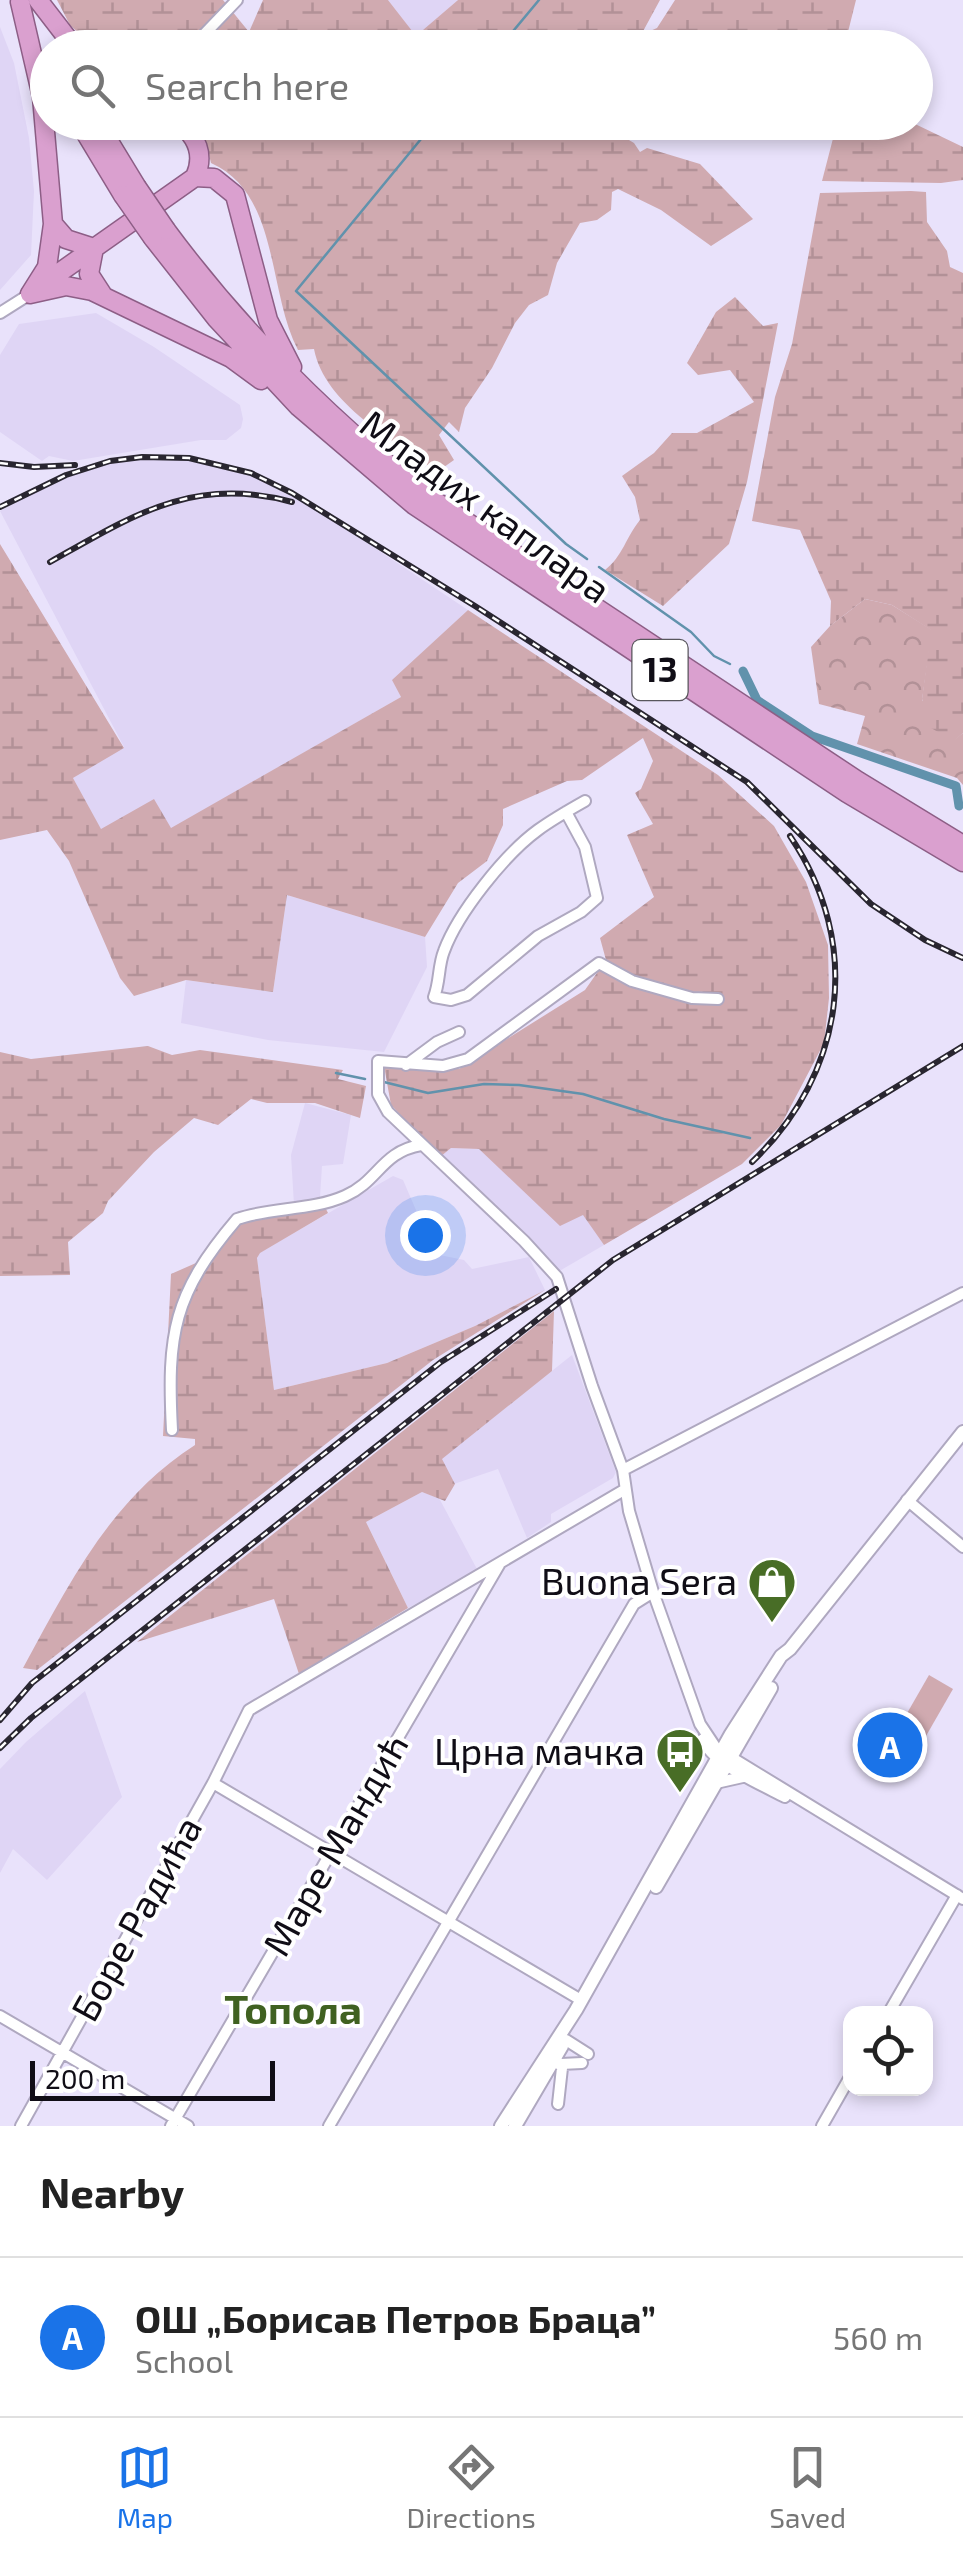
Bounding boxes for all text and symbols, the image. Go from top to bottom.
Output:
search box [30,30,933,140]
icon: search [65,58,120,113]
text: Search here [145,62,349,108]
street label: Младих каплара [352,399,620,611]
road number: 13 [632,640,688,700]
your location [400,1210,451,1261]
shop icon: Buona Sera [746,1556,798,1624]
place label: Buona Sera [541,1557,737,1603]
pin: A [858,1708,922,1782]
street label: Маре Мандић [252,1725,416,1963]
bus stop icon: Црна мачка [654,1726,706,1794]
place label: Црна мачка [434,1727,645,1773]
street label: Боре Радића [60,1808,210,2028]
district label: Топола [224,1984,362,2032]
map controls [843,2006,933,2096]
button: locate [843,2006,933,2096]
scale bar [30,2056,275,2100]
text: 200 m [45,2061,125,2095]
text: Nearby [40,2166,184,2216]
text: ОШ „Борисав Петров Браца” [135,2295,656,2341]
text: A [62,2318,83,2356]
text: 560 m [833,2318,923,2356]
text: School [135,2341,233,2379]
tab: Map [117,2440,173,2534]
tab: Directions [407,2440,536,2534]
tab: Saved [769,2440,846,2534]

